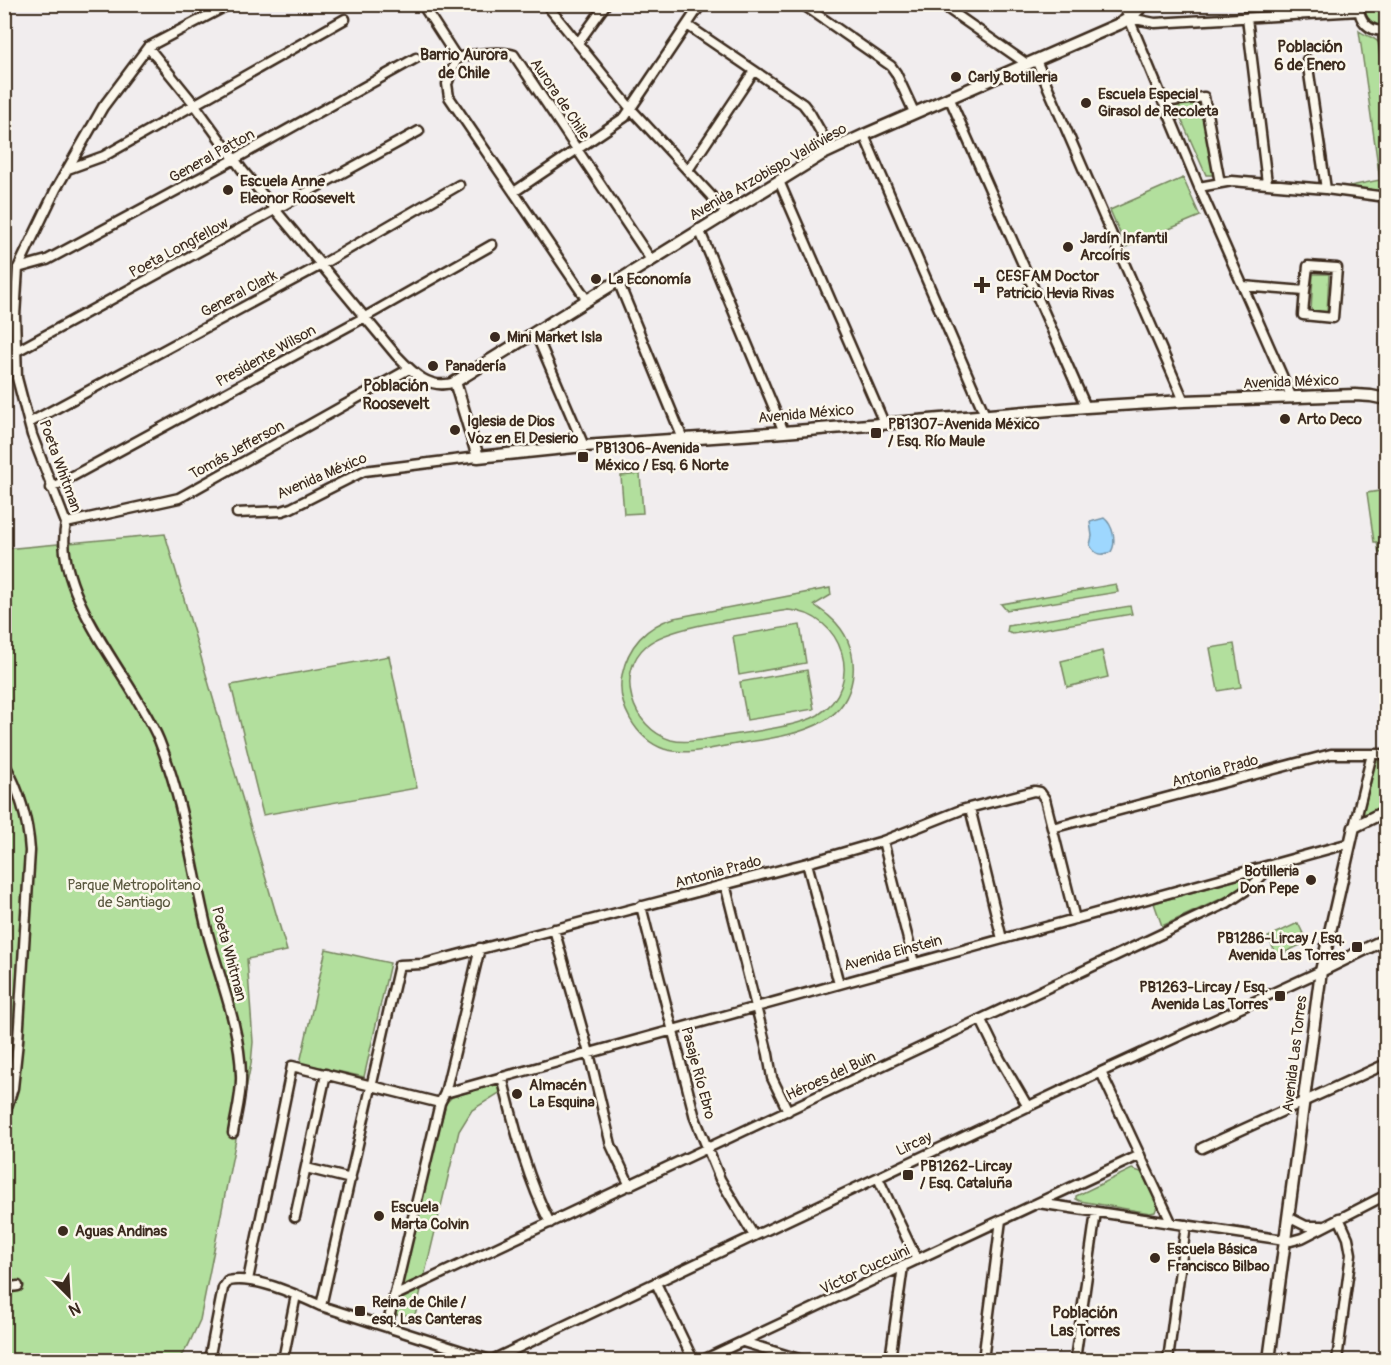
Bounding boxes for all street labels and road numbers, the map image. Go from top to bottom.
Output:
street label: Aurora de Chile [526,55,594,144]
street label: Avenida Arzobispo Valdivieso [686,119,850,225]
street label: General Patton [166,125,258,187]
street label: Poeta Longfellow [126,214,232,282]
street label: General Clark [198,266,281,322]
street label: Presidente Wilson [213,321,319,391]
street label: Avenida México [1243,371,1339,393]
street label: Avenida México [757,400,855,428]
street label: Tomás Jefferson [186,416,288,484]
street label: Poeta Whitman [34,417,86,515]
street label: Avenida México [274,448,370,504]
street label: Antonia Prado [1170,750,1260,792]
street label: Antonia Prado [673,851,763,893]
street label: Poeta Whitman [207,905,251,1003]
street label: Avenida Einstein [842,931,944,975]
street label: Avenida Las Torres [1278,994,1312,1113]
street label: Pasaje Río Ebro [677,1025,719,1121]
street label: Héroes del Buin [783,1047,879,1105]
street label: Lircay [893,1127,936,1161]
street label: Víctor Cuccuini [817,1241,913,1299]

